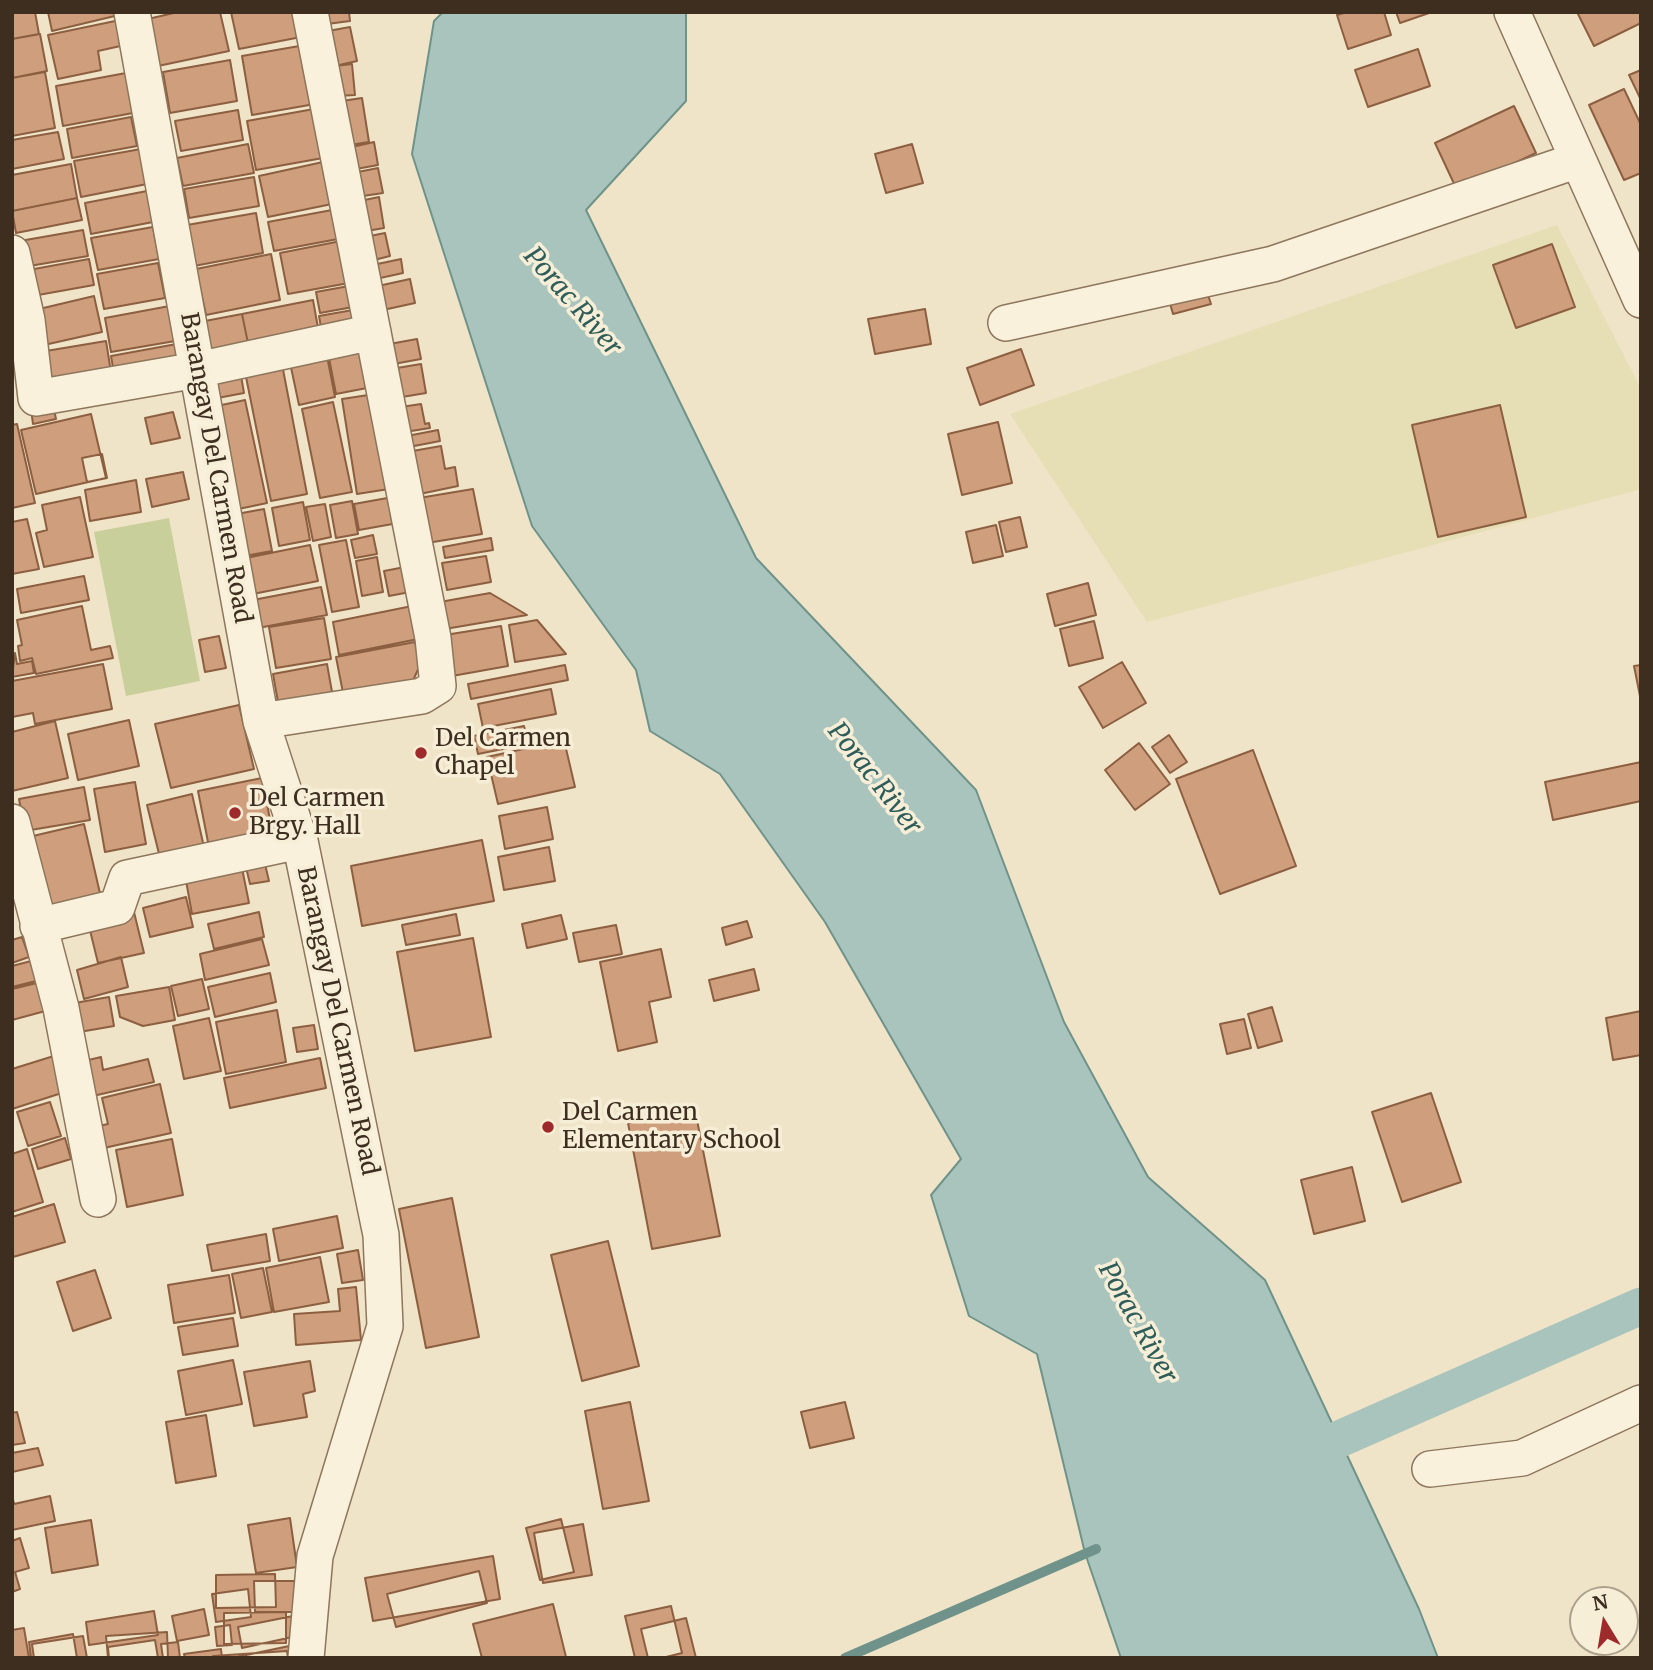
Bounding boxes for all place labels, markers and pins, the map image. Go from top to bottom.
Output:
place label: Del Carmen Chapel [435,725,571,781]
marker: Del Carmen Chapel [413,745,429,761]
place label: Del Carmen Brgy. Hall [249,785,385,841]
marker: Del Carmen Brgy. Hall [227,805,243,821]
place label: Del Carmen Elementary School [562,1099,781,1155]
marker: Del Carmen Elementary School [540,1119,556,1135]

